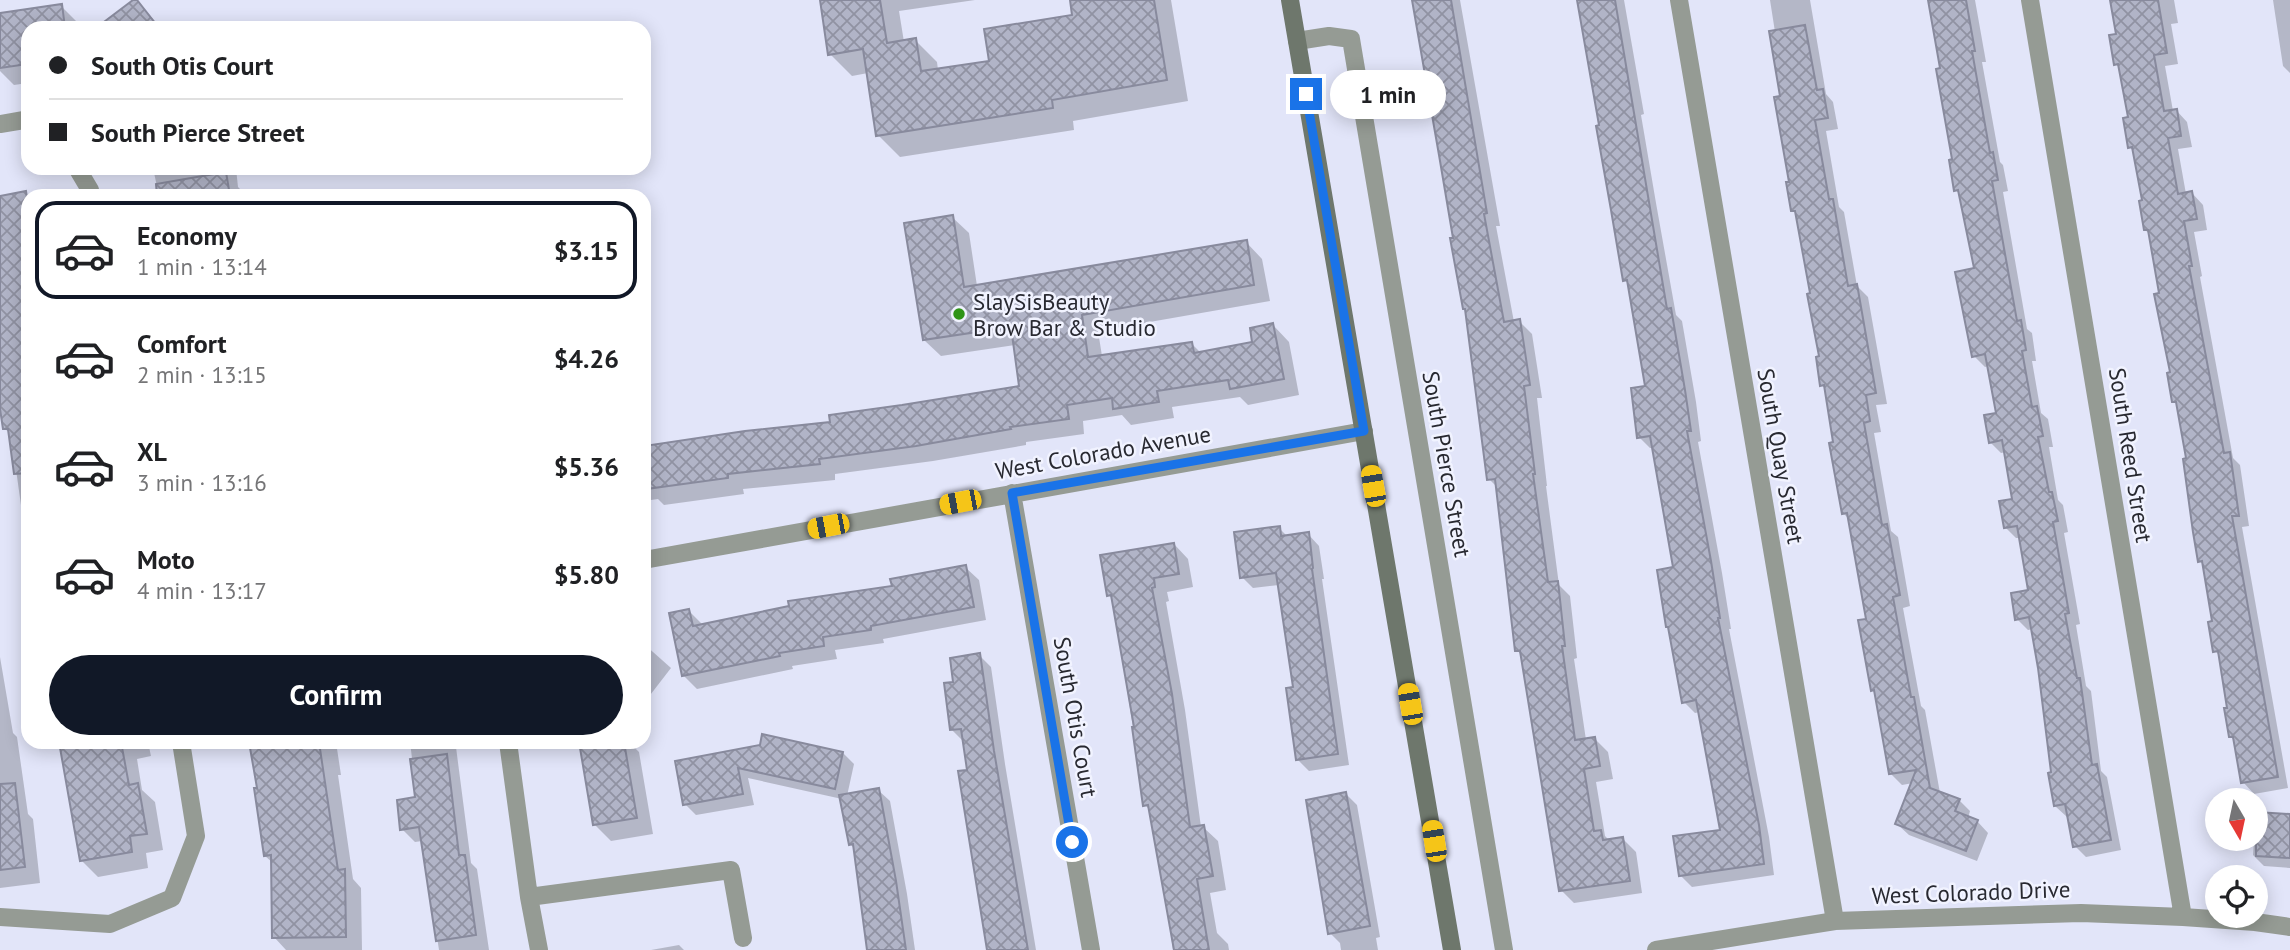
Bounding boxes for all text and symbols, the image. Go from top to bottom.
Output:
text: South Otis Court [91,49,273,82]
callout: 1 min [1330,70,1446,119]
route end [1290,78,1322,110]
text: 1 min [1360,80,1416,109]
text: South Pierce Street [91,116,305,149]
icon: car [53,219,116,282]
text: Economy [137,219,237,252]
text: $3.15 [554,234,619,267]
text: 1 min · 13:14 [137,252,267,281]
place label: SlaySisBeauty Brow Bar & Studio [973,287,1156,342]
marker: SlaySisBeauty Brow Bar & Studio [951,306,967,322]
icon: car [53,327,116,390]
text: Comfort [137,327,227,360]
text: $4.26 [554,342,619,375]
text: 2 min · 13:15 [137,360,267,389]
street label: South Quay Street [1751,366,1811,546]
street label: South Reed Street [2103,366,2159,545]
street label: South Pierce Street [1416,369,1478,559]
street label: West Colorado Avenue [993,419,1213,485]
icon: car [53,435,116,498]
text: XL [137,435,167,468]
text: $5.36 [554,450,619,483]
car [1360,463,1387,509]
text: 3 min · 13:16 [137,468,267,497]
car [938,488,983,516]
car [806,512,851,540]
icon: car [53,543,116,606]
text: Moto [137,543,195,576]
text: $5.80 [554,558,619,591]
text: 4 min · 13:17 [137,576,267,605]
street label: South Otis Court [1048,635,1104,800]
button: Confirm [49,655,623,735]
car [1397,681,1424,727]
north arrow [2205,788,2268,850]
map controls [2205,788,2268,928]
car [1421,819,1448,863]
route start [1056,826,1088,858]
button: locate [2205,865,2268,928]
street label: West Colorado Drive [1871,874,2071,910]

